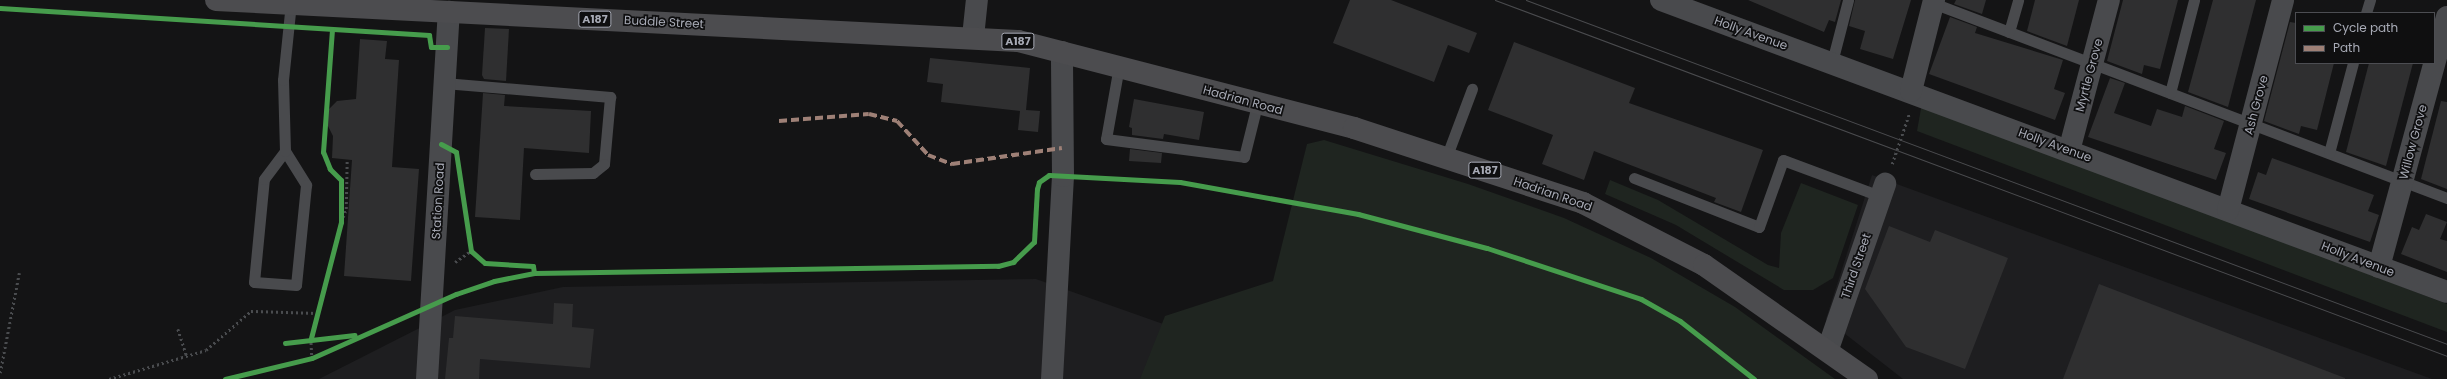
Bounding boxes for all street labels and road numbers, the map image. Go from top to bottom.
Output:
road number: A187 [578,10,612,28]
street label: Buddle Street [624,13,704,31]
street label: Holly Avenue [1712,13,1790,53]
road number: A187 [1001,32,1035,50]
street label: Myrtle Grove [2072,37,2106,113]
street label: Ash Grove [2241,74,2271,136]
street label: Hadrian Road [1201,82,1285,118]
street label: Willow Grove [2396,103,2430,181]
street label: Holly Avenue [2016,125,2094,165]
road number: A187 [1468,161,1502,179]
street label: Station Road [429,162,447,240]
street label: Hadrian Road [1512,174,1594,214]
street label: Third Street [1838,231,1874,301]
street label: Holly Avenue [2320,238,2396,280]

